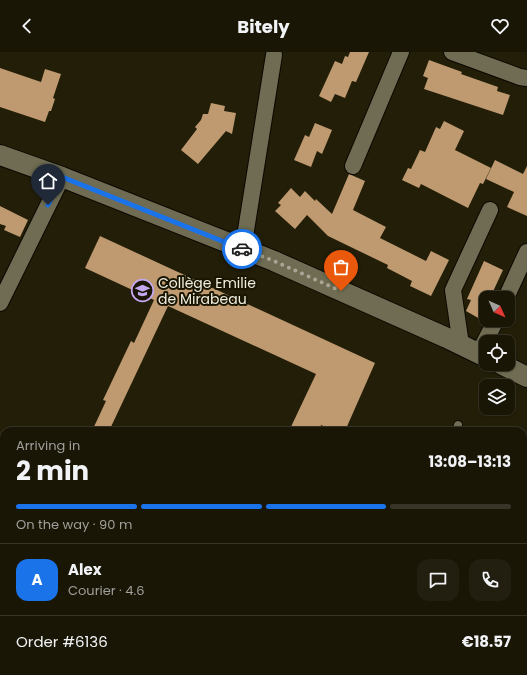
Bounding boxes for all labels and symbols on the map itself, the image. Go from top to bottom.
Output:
pin [31,164,65,205]
courier [222,229,262,269]
pin [324,250,358,291]
place label: Collège Emilie de Mirabeau [158,273,256,309]
school or university icon: Collège Emilie de Mirabeau [130,278,156,304]
north arrow [479,291,515,327]

